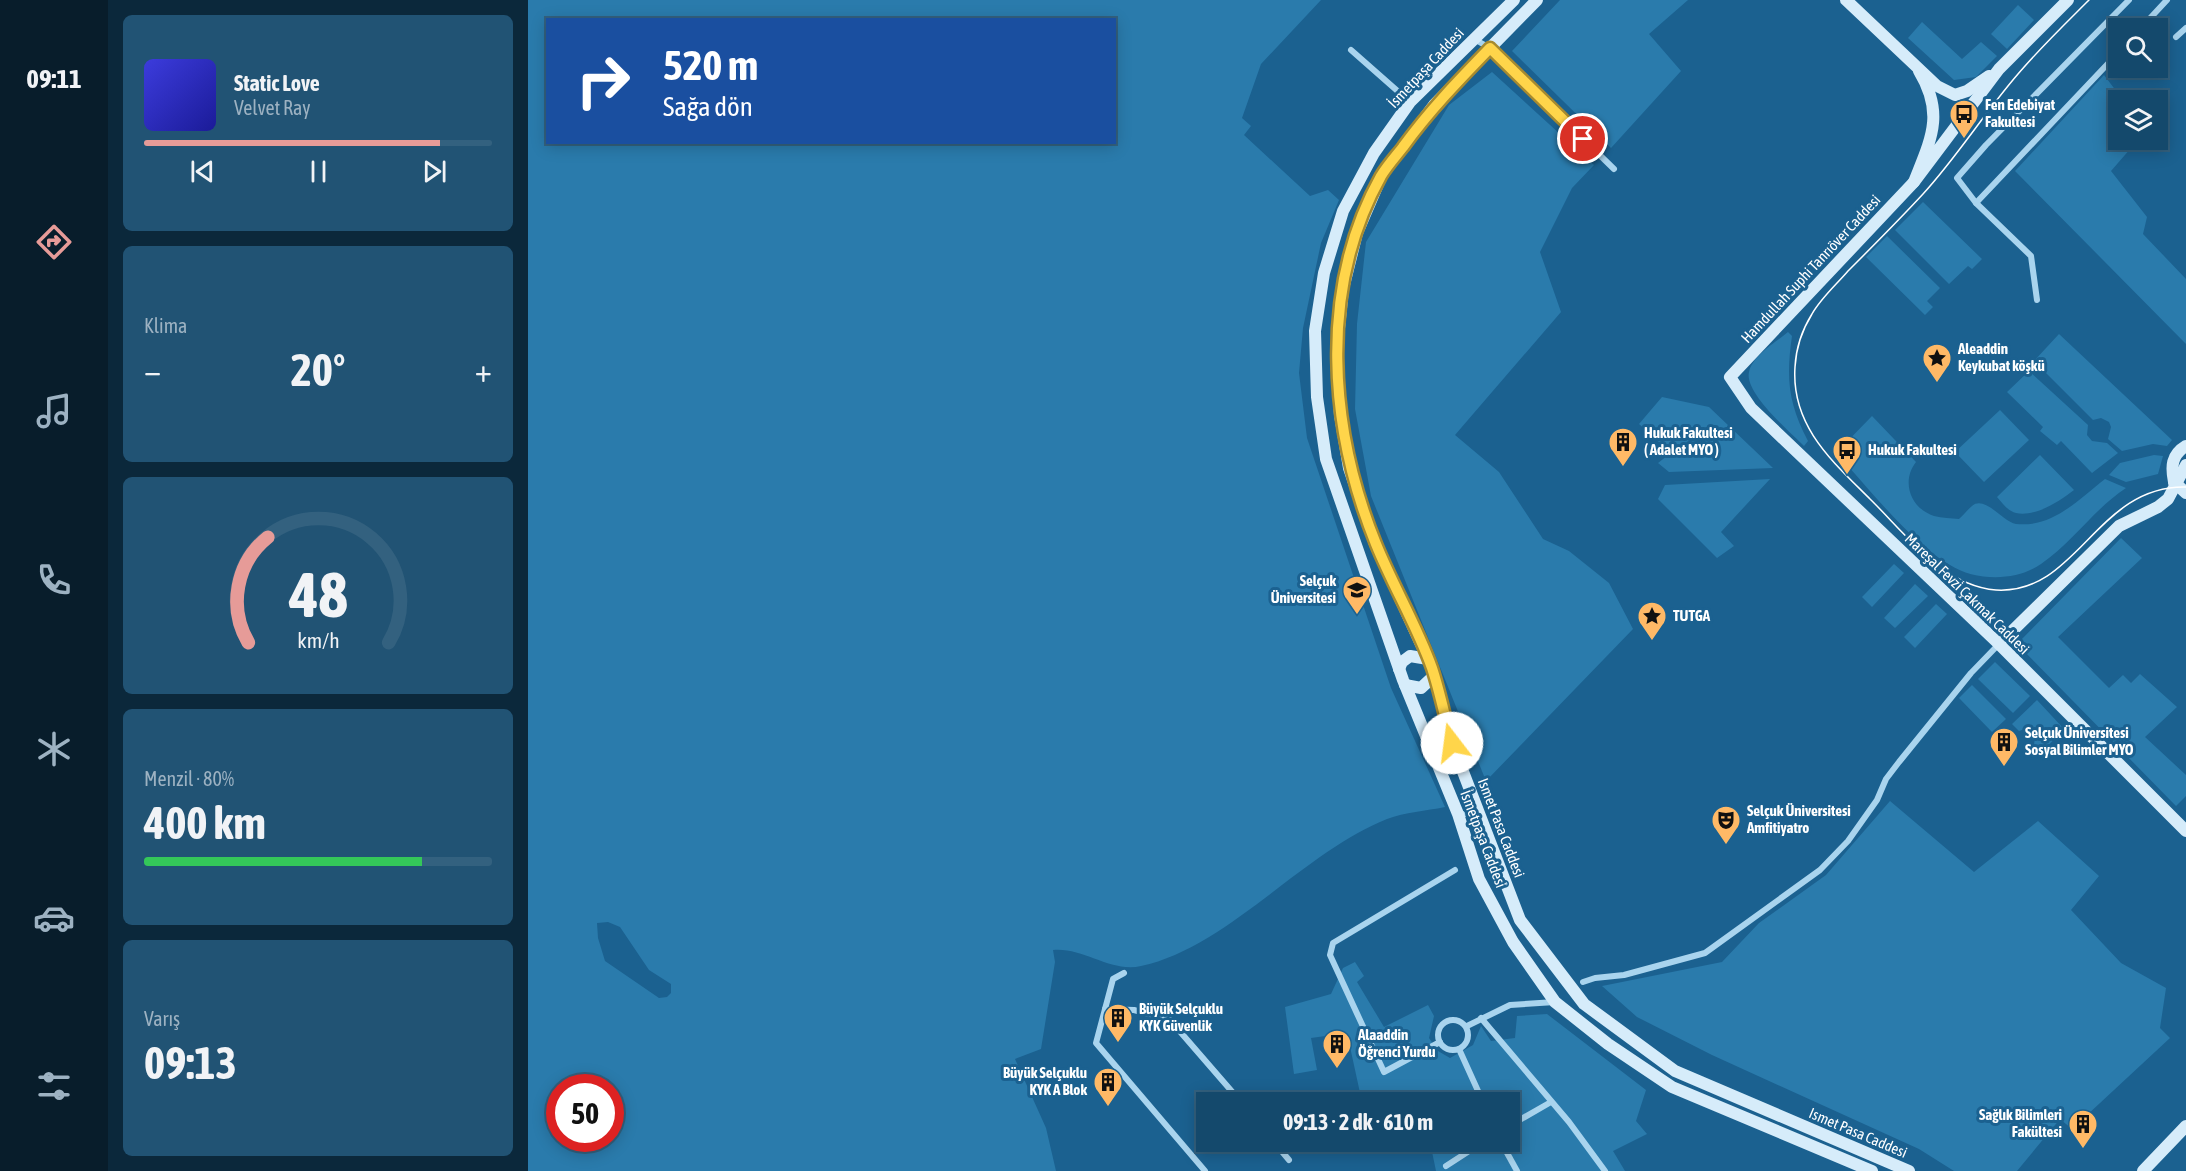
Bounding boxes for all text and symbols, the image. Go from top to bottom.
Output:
map controls [2108,18,2168,150]
button: search [2108,18,2168,78]
street label: İsmetpaşa Caddesi [1384,24,1467,111]
text: 520 m [663,41,758,89]
icon: right [564,42,642,120]
text: 09:11 [26,63,82,94]
text: Static Love [234,70,320,96]
button: layers [2108,90,2168,150]
text: Sağa dön [663,91,753,122]
text: Velvet Ray [234,96,311,119]
place label: Fen Edebiyat Fakultesi [1985,96,2056,130]
bus stop icon: Fen Edebiyat Fakultesi [1948,98,1980,140]
pin [1557,113,1608,164]
icon: arrive [1566,122,1599,155]
icon: previous [186,155,219,188]
icon: pause [302,155,335,188]
icon: next [418,155,451,188]
street label: Hamdullah Suphi Tanrıöver Caddesi [1738,191,1884,346]
icon: directions [33,221,75,263]
text: Klima [144,314,187,337]
place label: Aleaddin Keykubat köşkü [1957,340,2045,374]
place icon: Aleaddin Keykubat köşkü [1921,342,1953,384]
text: 20° [291,344,345,396]
text: − [144,351,161,389]
text: + [475,351,492,389]
icon: music [33,390,75,432]
place label: Hukuk Fakultesi ( Adalet MYO ) [1644,424,1733,458]
building icon: Hukuk Fakultesi ( Adalet MYO ) [1607,426,1639,468]
bus stop icon: Hukuk Fakultesi [1831,434,1863,476]
place label: Hukuk Fakultesi [1868,441,1957,458]
street label: Mareşal Fevzi Çakmak Caddesi [1902,530,2033,658]
icon: phone [33,559,75,601]
text: 48 [288,559,347,630]
place label: Selçuk Üniversitesi [1271,572,1336,606]
school or university icon: Selçuk Üniversitesi [1341,574,1373,616]
place icon: TUTGA [1636,600,1668,642]
place label: TUTGA [1673,607,1711,624]
text: km/h [297,628,339,653]
position arrow [1420,711,1484,775]
place label: Selçuk Üniversitesi Sosyal Bilimler MYO [2025,724,2134,758]
building icon: Selçuk Üniversitesi Sosyal Bilimler MYO [1988,726,2020,768]
icon: climate [33,728,75,770]
text: Menzil · 80% [144,767,234,790]
street label: Ismet Pasa Caddesi [1475,776,1528,880]
street label: İsmetpaşa Caddesi [1457,788,1510,890]
text: 400 km [144,797,266,849]
place label: Selçuk Üniversitesi Amfitiyatro [1746,802,1851,836]
theatre icon: Selçuk Üniversitesi Amfitiyatro [1710,804,1742,846]
icon: car [33,897,75,939]
place label: Büyük Selçuklu KYK Güvenlik [1139,1000,1223,1034]
building icon: Büyük Selçuklu KYK Güvenlik [1102,1002,1134,1044]
text: Varış [144,1007,180,1030]
place label: Alaaddin Öğrenci Yurdu [1357,1026,1435,1060]
building icon: Alaaddin Öğrenci Yurdu [1321,1028,1353,1070]
text: 09:13 [144,1037,237,1089]
place label: Büyük Selçuklu KYK A Blok [1003,1064,1087,1098]
icon: filters [33,1065,75,1107]
building icon: Büyük Selçuklu KYK A Blok [1092,1066,1124,1108]
speed limit sign: 50 [546,1074,624,1152]
street label: Ismet Pasa Caddesi [1807,1104,1910,1161]
place label: Sağlık Bilimleri Fakültesi [1979,1106,2062,1140]
building icon: Sağlık Bilimleri Fakültesi [2067,1108,2099,1150]
text: 09:13 · 2 dk · 610 m [1283,1109,1433,1135]

